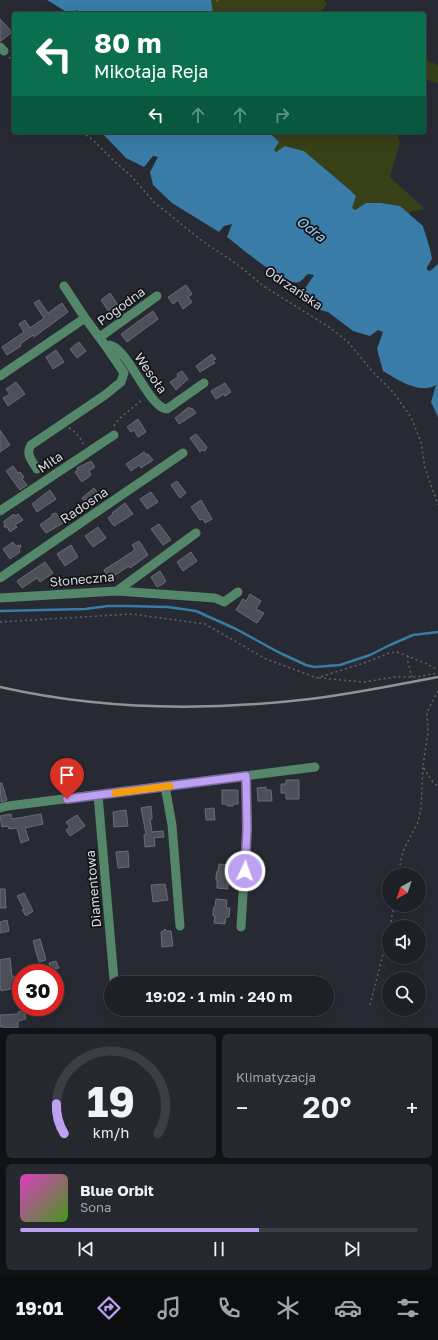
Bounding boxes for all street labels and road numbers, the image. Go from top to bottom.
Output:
street label: Odrzańska [262,263,326,313]
street label: Pogodna [94,283,148,329]
street label: Wesoła [131,350,171,396]
street label: Miła [35,448,65,476]
street label: Radosna [57,483,111,527]
street label: Słoneczna [49,568,115,590]
street label: Diamentowa [82,850,104,928]

